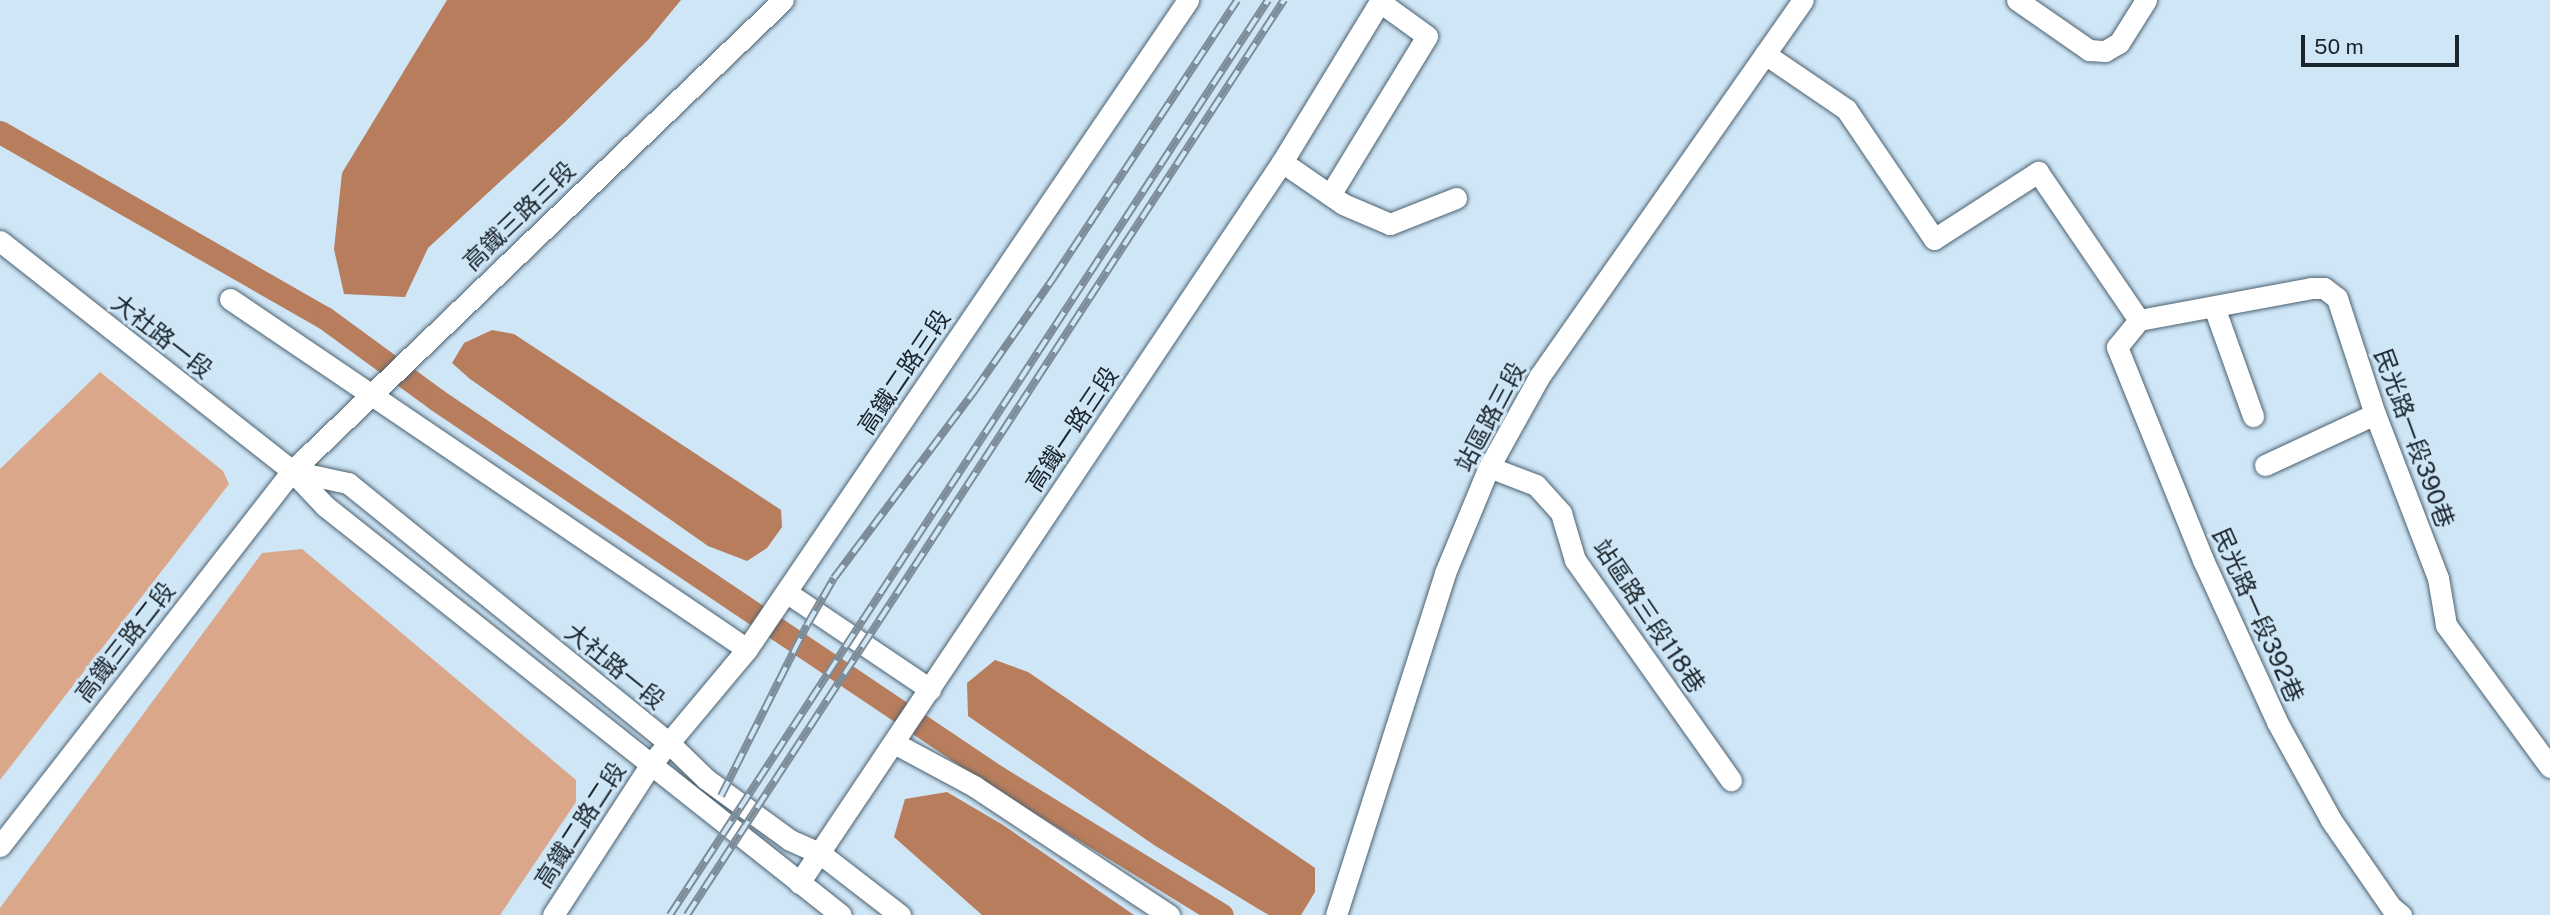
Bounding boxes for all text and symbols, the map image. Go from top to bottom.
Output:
scale bar [2305,21,2462,65]
text: 50 m [2314,34,2364,59]
street label: 高鐵三路三段 [457,156,581,276]
street label: 大社路一段 [106,288,218,384]
street label: 高鐵二路三段 [852,304,956,440]
street label: 民光路一段390巷 [2368,345,2460,531]
street label: 站區路三段 [1449,357,1531,477]
street label: 高鐵一路三段 [1020,361,1124,497]
street label: 民光路一段392巷 [2207,523,2309,707]
street label: 站區路三段118巷 [1587,534,1711,698]
street label: 高鐵三路二段 [69,576,181,708]
street label: 大社路一段 [559,617,671,715]
street label: 高鐵二路二段 [529,757,631,893]

